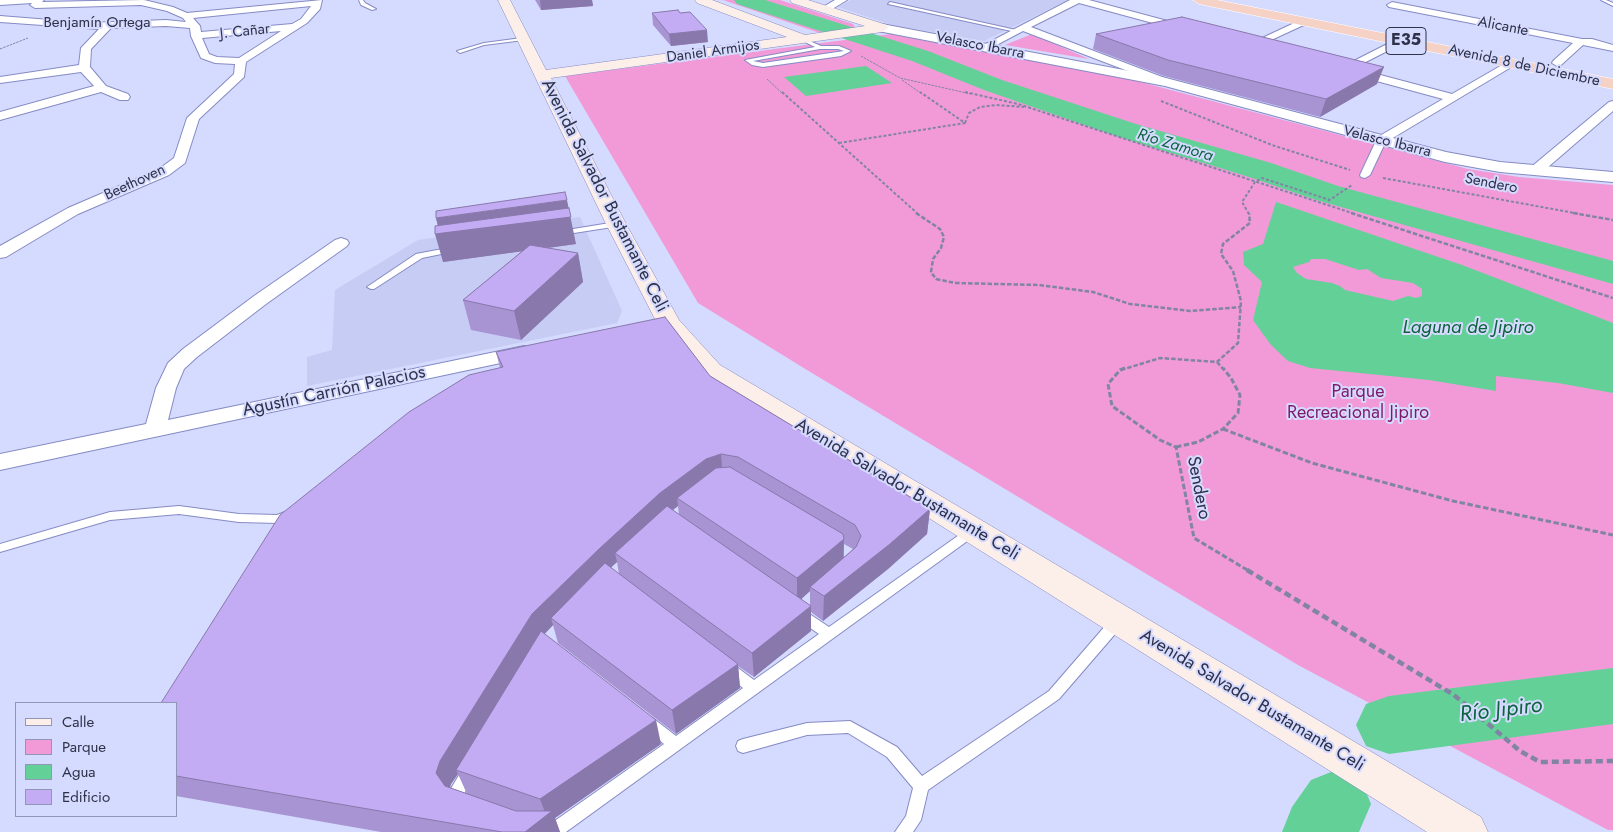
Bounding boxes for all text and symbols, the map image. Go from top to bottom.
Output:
street label: Alicante [1476,13,1530,41]
street label: Benjamín Ortega [44,14,150,32]
street label: J. Cañar [219,20,271,44]
road number: E35 [1386,27,1426,54]
street label: Velasco Ibarra [934,29,1026,63]
street label: Daniel Armijos [665,37,761,67]
street label: Avenida 8 de Diciembre [1447,41,1601,91]
street label: Avenida Salvador Bustamante Celi [536,76,672,316]
street label: Velasco Ibarra [1341,122,1433,162]
water label: Río Zamora [1135,125,1215,167]
street label: Beethoven [102,161,168,205]
street label: Sendero [1463,170,1519,198]
water label: Laguna de Jipiro [1402,317,1534,339]
street label: Agustín Carrión Palacios [241,362,427,422]
park label: Parque Recreacional Jipiro [1287,382,1429,424]
street label: Avenida Salvador Bustamante Celi [791,414,1023,566]
street label: Sendero [1181,455,1215,521]
street label: Avenida Salvador Bustamante Celi [1136,625,1368,777]
water label: Río Jipiro [1458,693,1544,729]
legend [15,702,178,817]
text: Calle [62,711,94,733]
text: Parque [62,736,106,758]
text: Agua [62,761,96,783]
text: Edificio [62,786,110,808]

